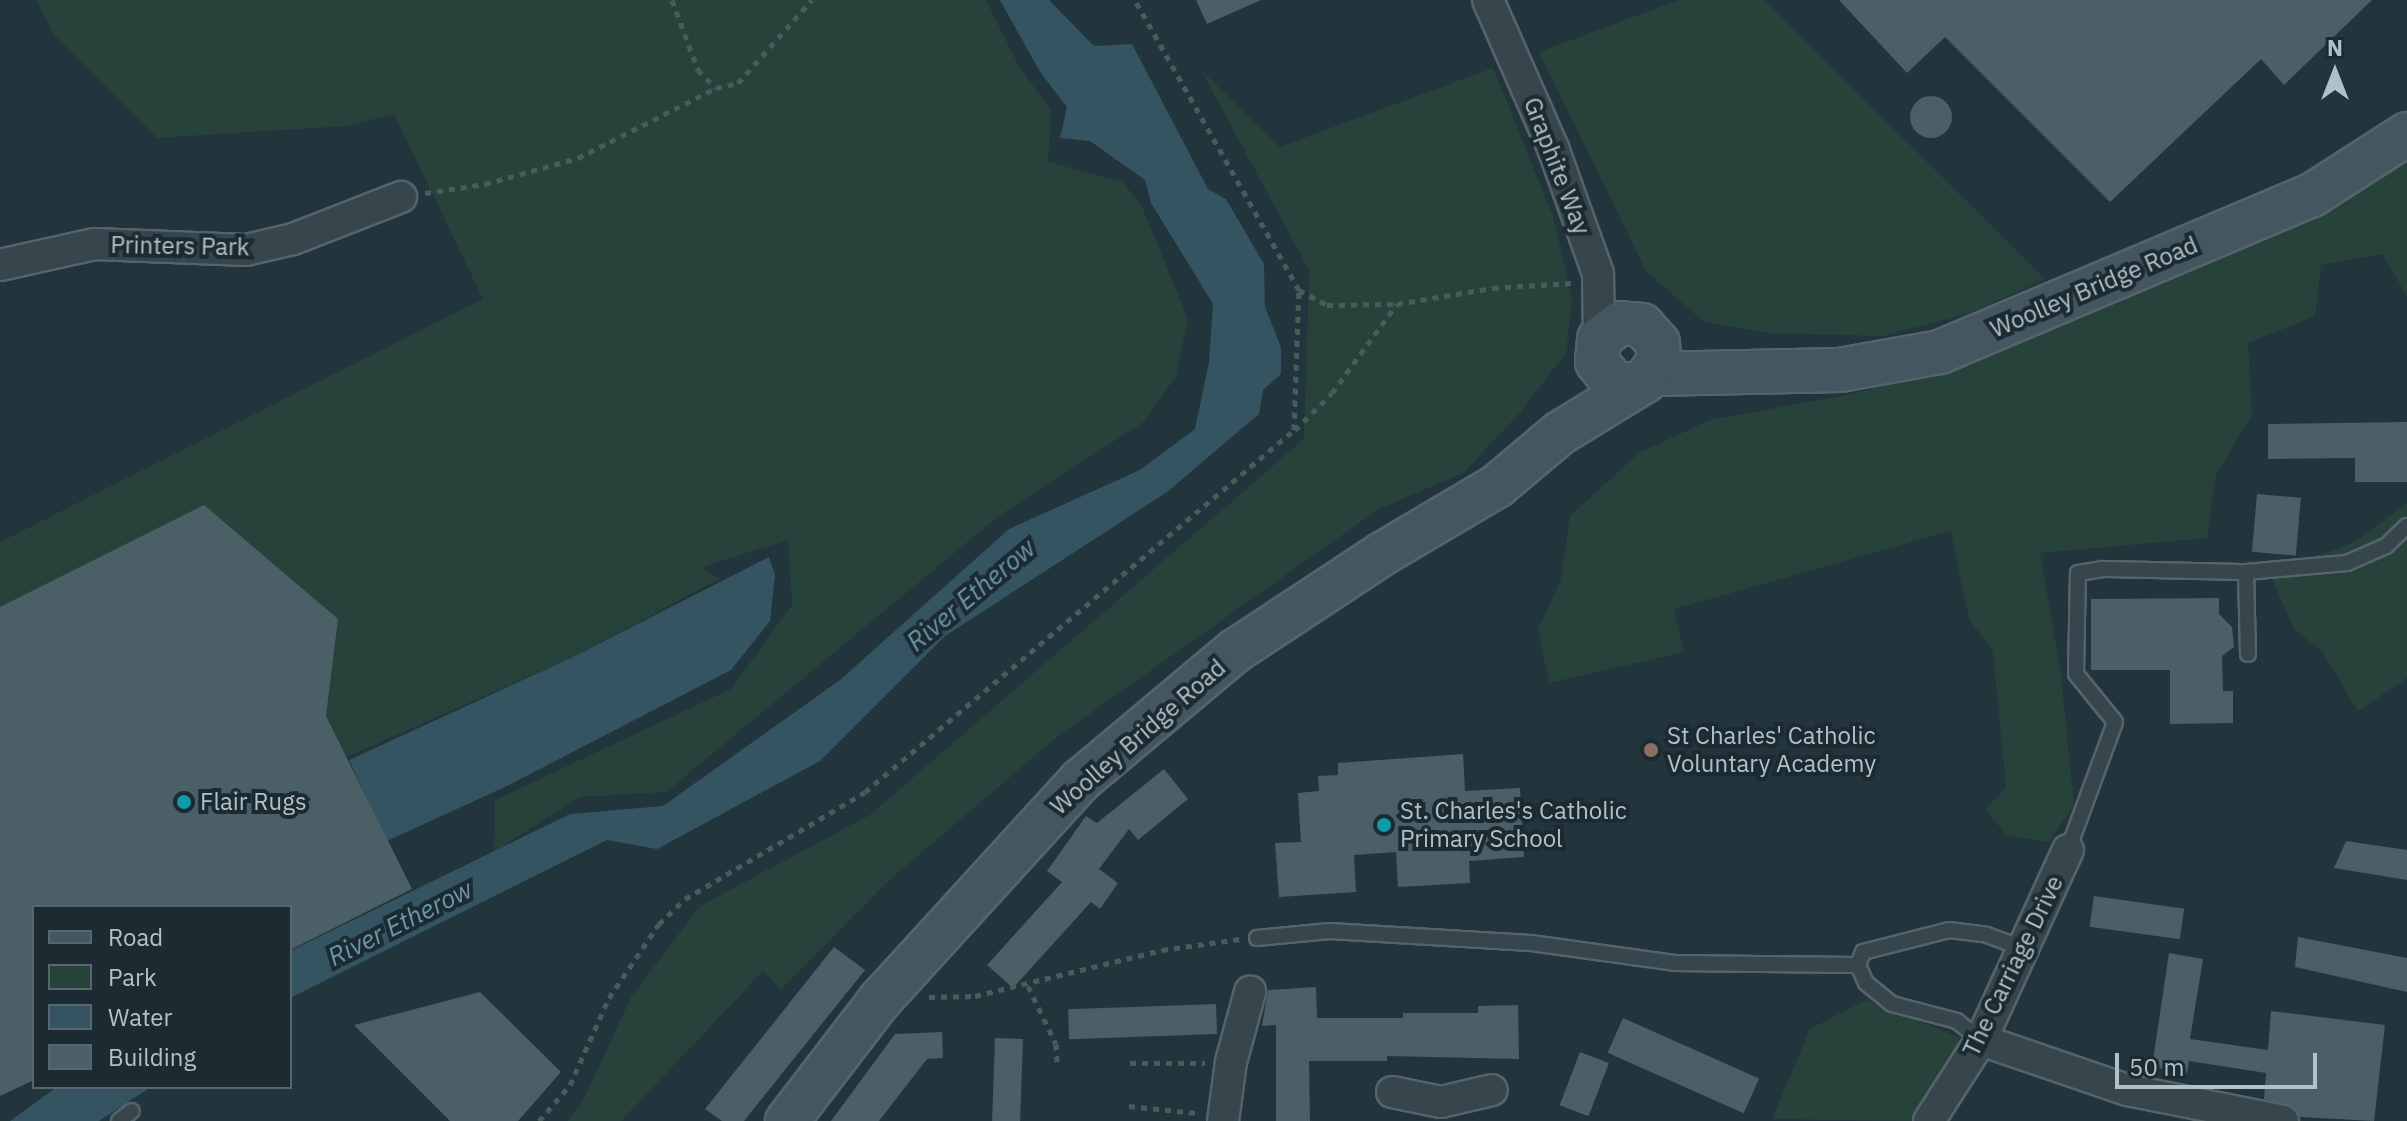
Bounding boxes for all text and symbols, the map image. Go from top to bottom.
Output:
north arrow [2295,32,2375,112]
text: N [2327,33,2343,62]
street label: Graphite Way [1518,93,1596,239]
street label: Printers Park [110,230,250,262]
street label: Woolley Bridge Road [1986,230,2202,344]
water label: River Etherow [901,532,1041,658]
street label: Woolley Bridge Road [1045,653,1231,821]
place label: St Charles' Catholic Voluntary Academy [1667,722,1876,778]
marker: St Charles' Catholic Voluntary Academy [1642,741,1660,759]
place label: Flair Rugs [200,788,307,816]
marker: Flair Rugs [175,793,193,811]
place label: St. Charles's Catholic Primary School [1400,797,1627,853]
marker: St. Charles's Catholic Primary School [1375,816,1393,834]
street label: The Carriage Drive [1957,871,2069,1061]
water label: River Etherow [323,873,477,973]
legend [32,905,292,1089]
text: Road [108,921,163,953]
text: Park [108,961,157,993]
text: Water [108,1001,172,1033]
scale bar [2119,1037,2321,1087]
text: Building [108,1041,196,1073]
text: 50 m [2129,1051,2184,1083]

